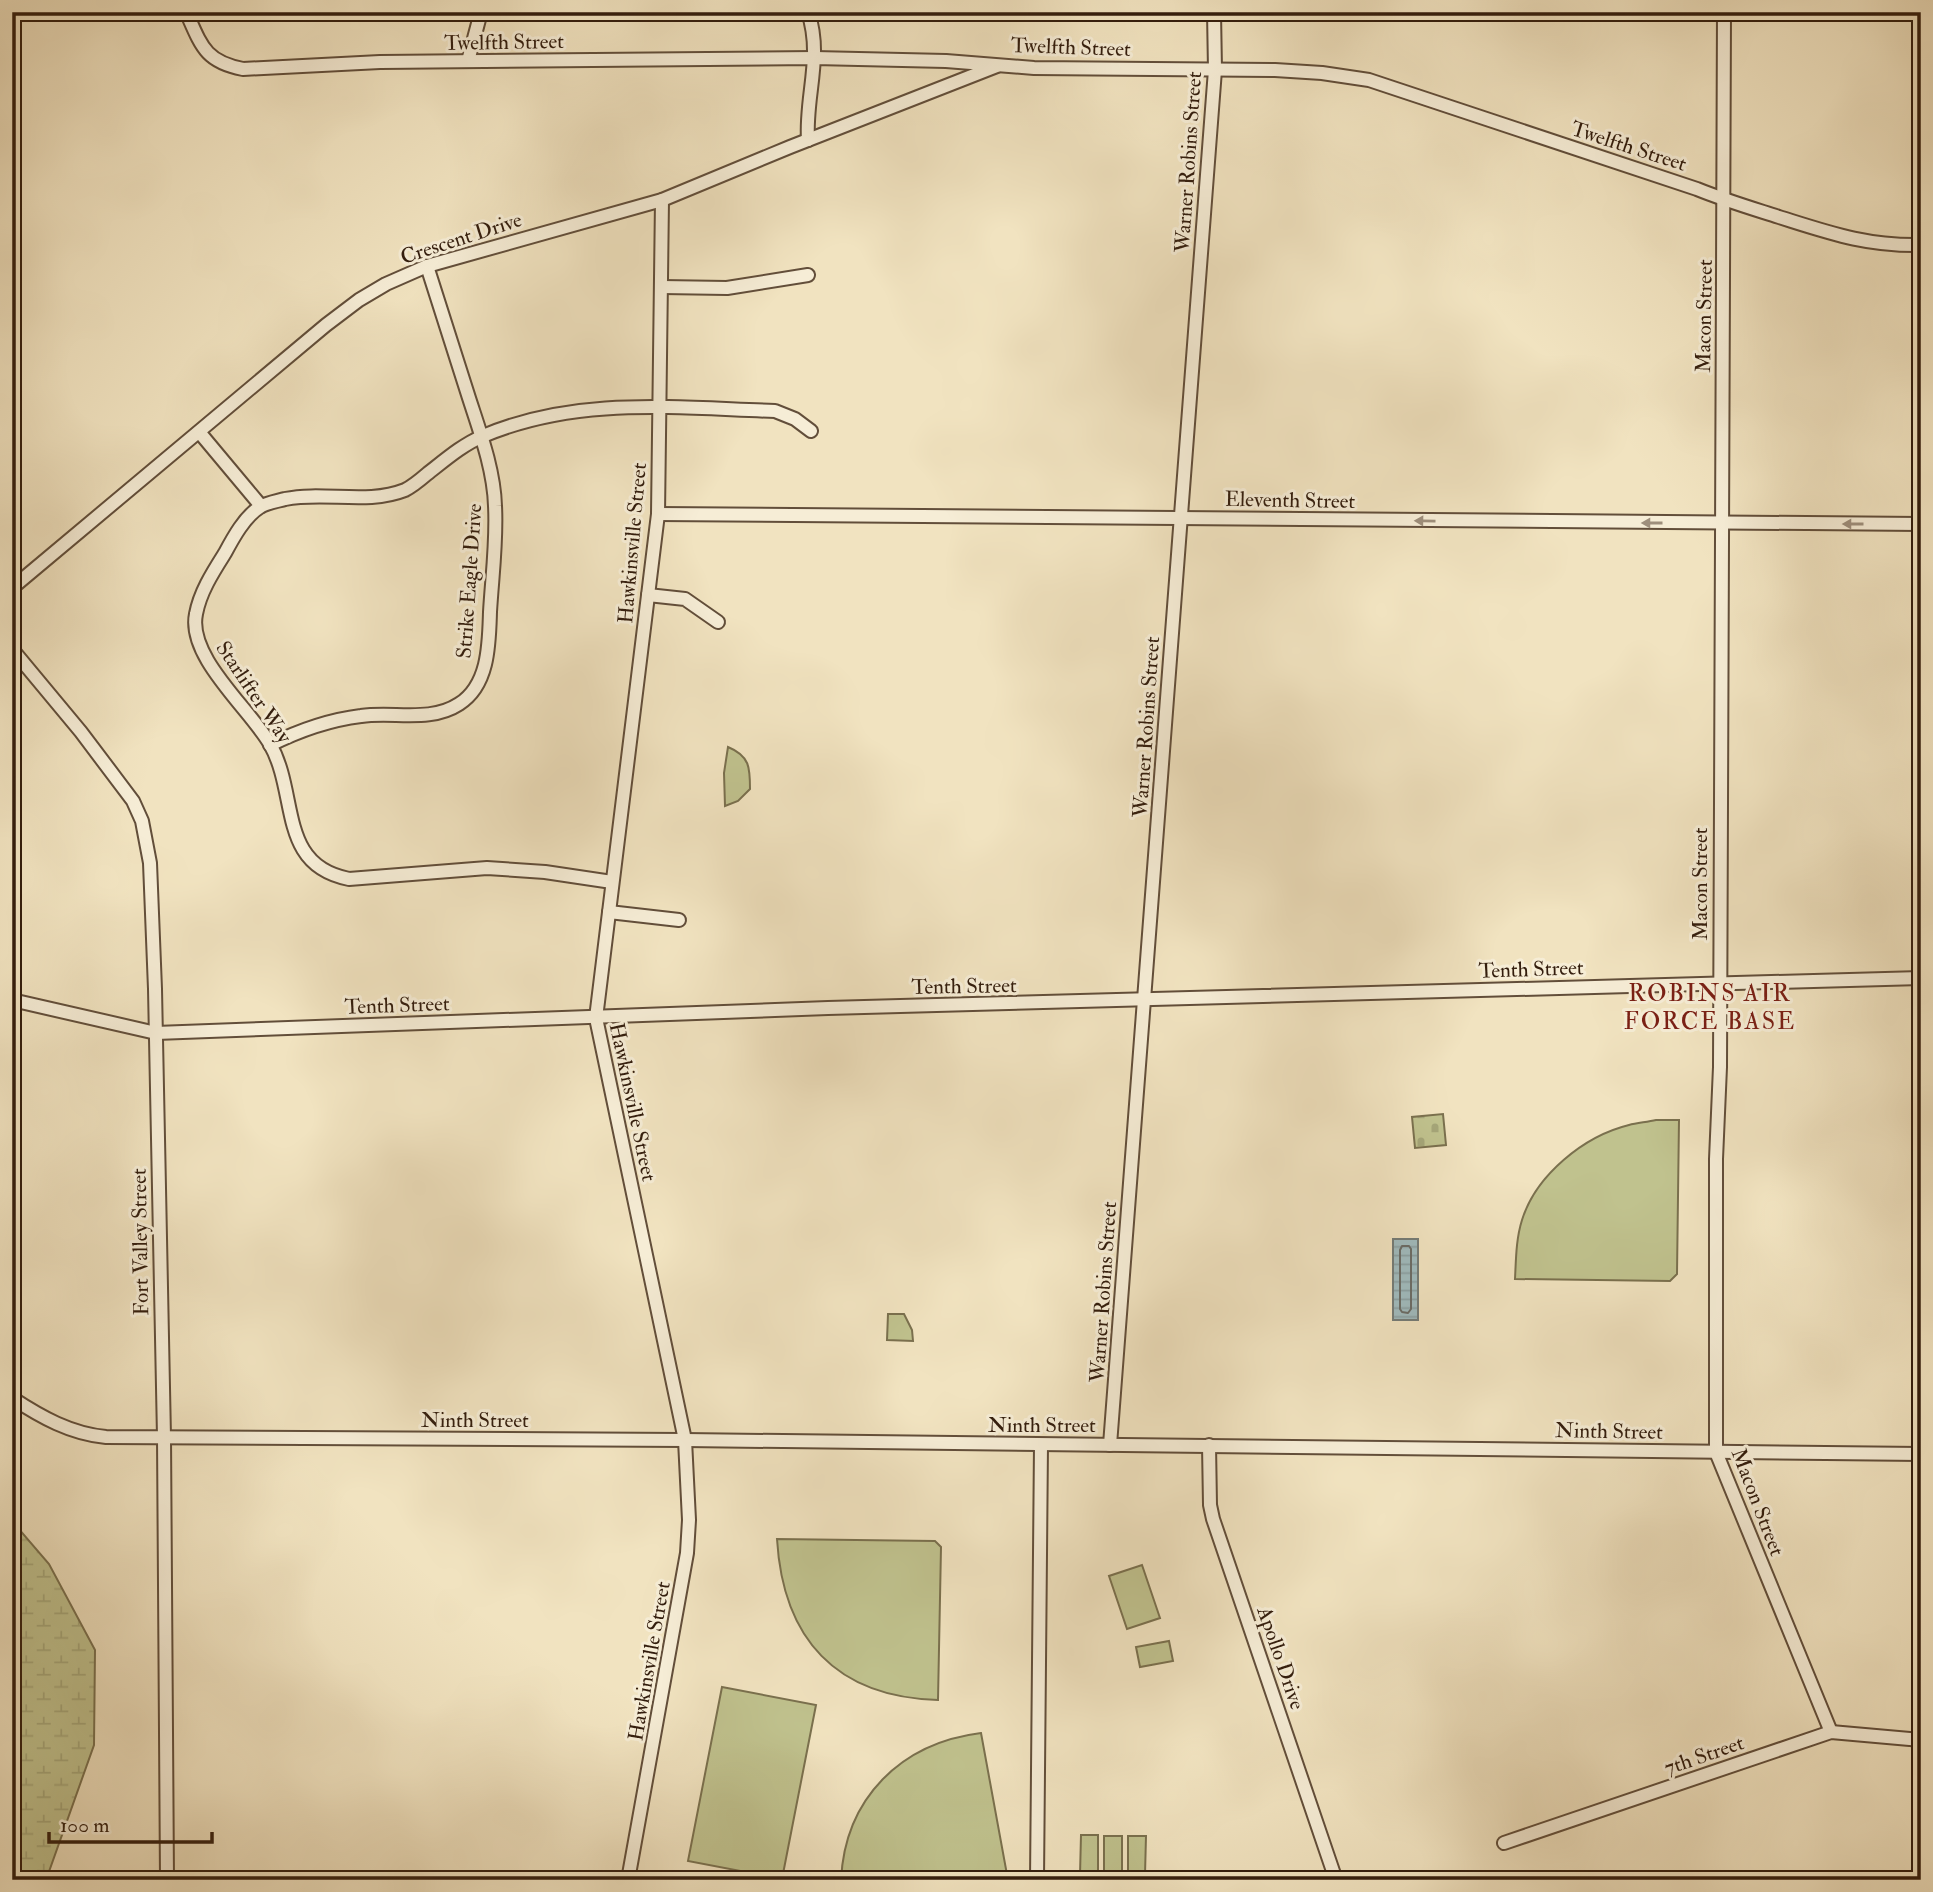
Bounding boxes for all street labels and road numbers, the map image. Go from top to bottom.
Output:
street label: Twelfth Street [444,28,564,57]
street label: Twelfth Street [1011,32,1132,63]
street label: Warner Robins Street [1169,70,1208,255]
street label: Twelfth Street [1568,115,1690,178]
street label: Crescent Drive [397,206,526,271]
street label: Macon Street [1690,259,1719,373]
street label: Hawkinsville Street [612,461,653,625]
street label: Eleventh Street [1225,486,1356,515]
street label: Strike Eagle Drive [451,502,488,660]
street label: Warner Robins Street [1127,635,1166,820]
street label: Starlifter Way [209,636,298,749]
street label: Macon Street [1687,827,1714,941]
street label: Tenth Street [1478,954,1584,985]
street label: Tenth Street [911,972,1017,1001]
street label: Tenth Street [344,990,450,1021]
street label: Hawkinsville Street [603,1020,663,1184]
street label: Fort Valley Street [126,1168,155,1316]
street label: Warner Robins Street [1084,1200,1123,1385]
street label: Ninth Street [421,1407,529,1434]
street label: Ninth Street [988,1412,1096,1439]
street label: Ninth Street [1555,1417,1663,1446]
street label: Macon Street [1725,1444,1790,1560]
street label: Hawkinsville Street [622,1579,677,1743]
street label: Apollo Drive [1250,1602,1311,1713]
street label: 7th Street [1661,1729,1748,1782]

